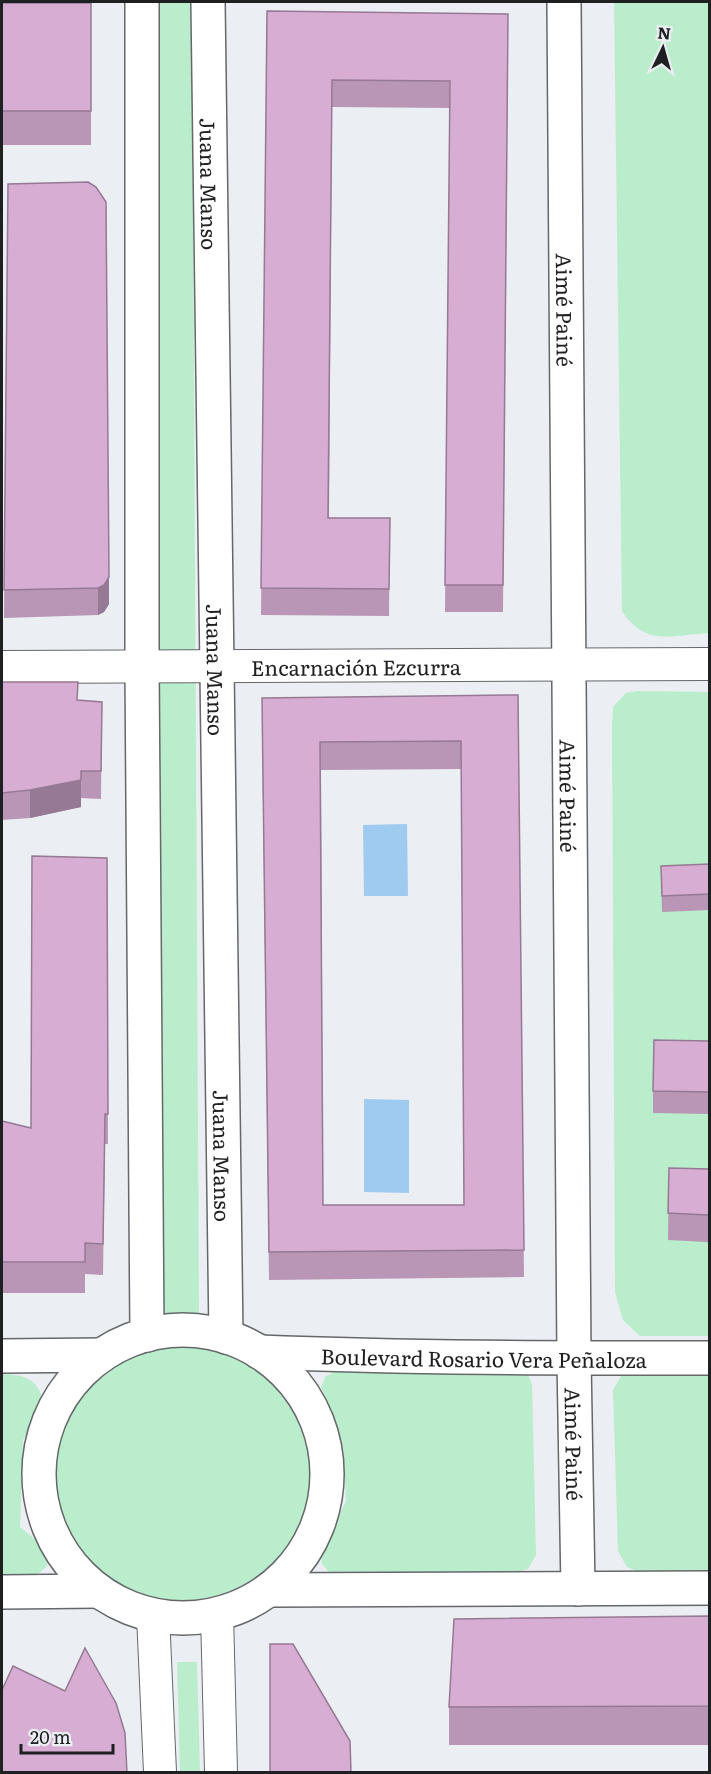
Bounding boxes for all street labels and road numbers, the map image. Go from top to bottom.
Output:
street label: Juana Manso [194,118,227,250]
street label: Aimé Painé [550,253,582,367]
street label: Juana Manso [201,604,233,736]
street label: Encarnación Ezcurra [251,650,462,681]
street label: Aimé Painé [554,739,586,853]
street label: Juana Manso [207,1090,240,1222]
street label: Boulevard Rosario Vera Peñaloza [320,1339,648,1373]
street label: Aimé Painé [559,1387,592,1501]

